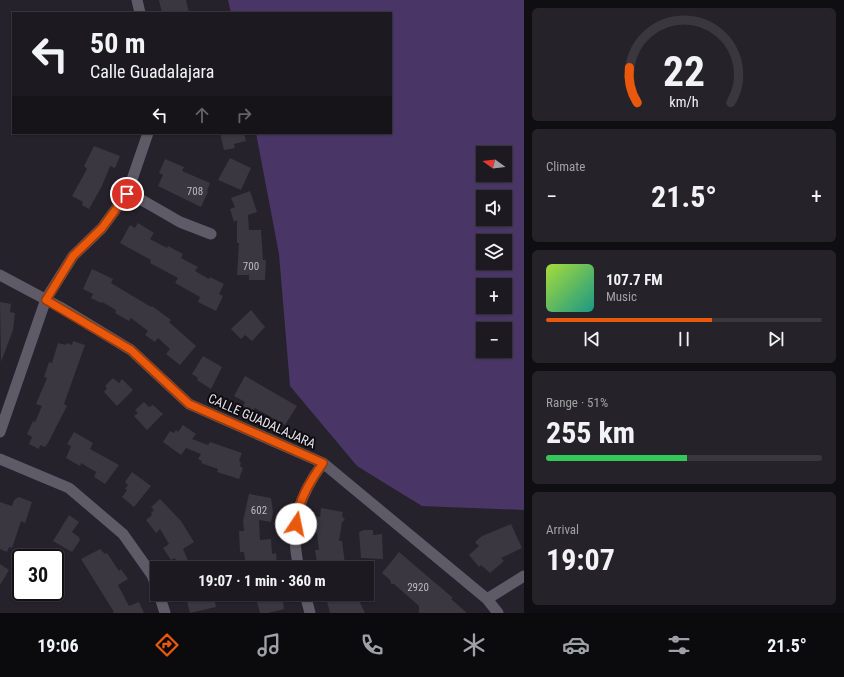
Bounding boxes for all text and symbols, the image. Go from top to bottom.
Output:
text: 50 m [90,27,146,60]
icon: left [24,28,76,80]
text: 22 [663,46,705,95]
text: Calle Guadalajara [90,61,214,82]
text: km/h [669,93,699,109]
icon: left [149,104,171,126]
icon: ahead [191,104,213,126]
icon: right [233,104,255,126]
north arrow [476,146,512,182]
map controls [476,146,512,358]
text: Climate [546,159,585,174]
pin [110,177,144,211]
text: 21.5° [651,179,717,214]
icon: arrive [116,183,138,205]
text: − [546,184,557,209]
text: + [811,184,822,209]
house number: 708 [187,185,203,198]
button: sound [476,190,512,226]
button: layers [476,234,512,270]
house number: 700 [243,260,259,273]
text: 107.7 FM [606,271,663,289]
button: + [476,278,512,314]
text: Music [606,289,637,304]
button: − [476,322,512,358]
icon: previous [581,328,603,350]
icon: pause [673,328,695,350]
icon: next [765,328,787,350]
street label: CALLE GUADALAJARA [206,391,318,452]
text: Range · 51% [546,395,608,410]
text: 255 km [546,415,635,450]
position arrow [275,503,317,545]
house number: 602 [251,504,267,517]
text: Arrival [546,522,579,537]
text: 19:07 [546,542,615,577]
speed limit sign: 30 [12,549,64,601]
text: 19:07 · 1 min · 360 m [198,572,326,590]
house number: 2920 [407,581,429,594]
icon: directions [153,631,181,659]
icon: music [255,631,283,659]
icon: phone [358,631,386,659]
icon: climate [460,631,488,659]
icon: car [562,631,590,659]
icon: filters [665,631,693,659]
text: 19:06 [37,635,79,656]
text: 21.5° [767,635,807,656]

